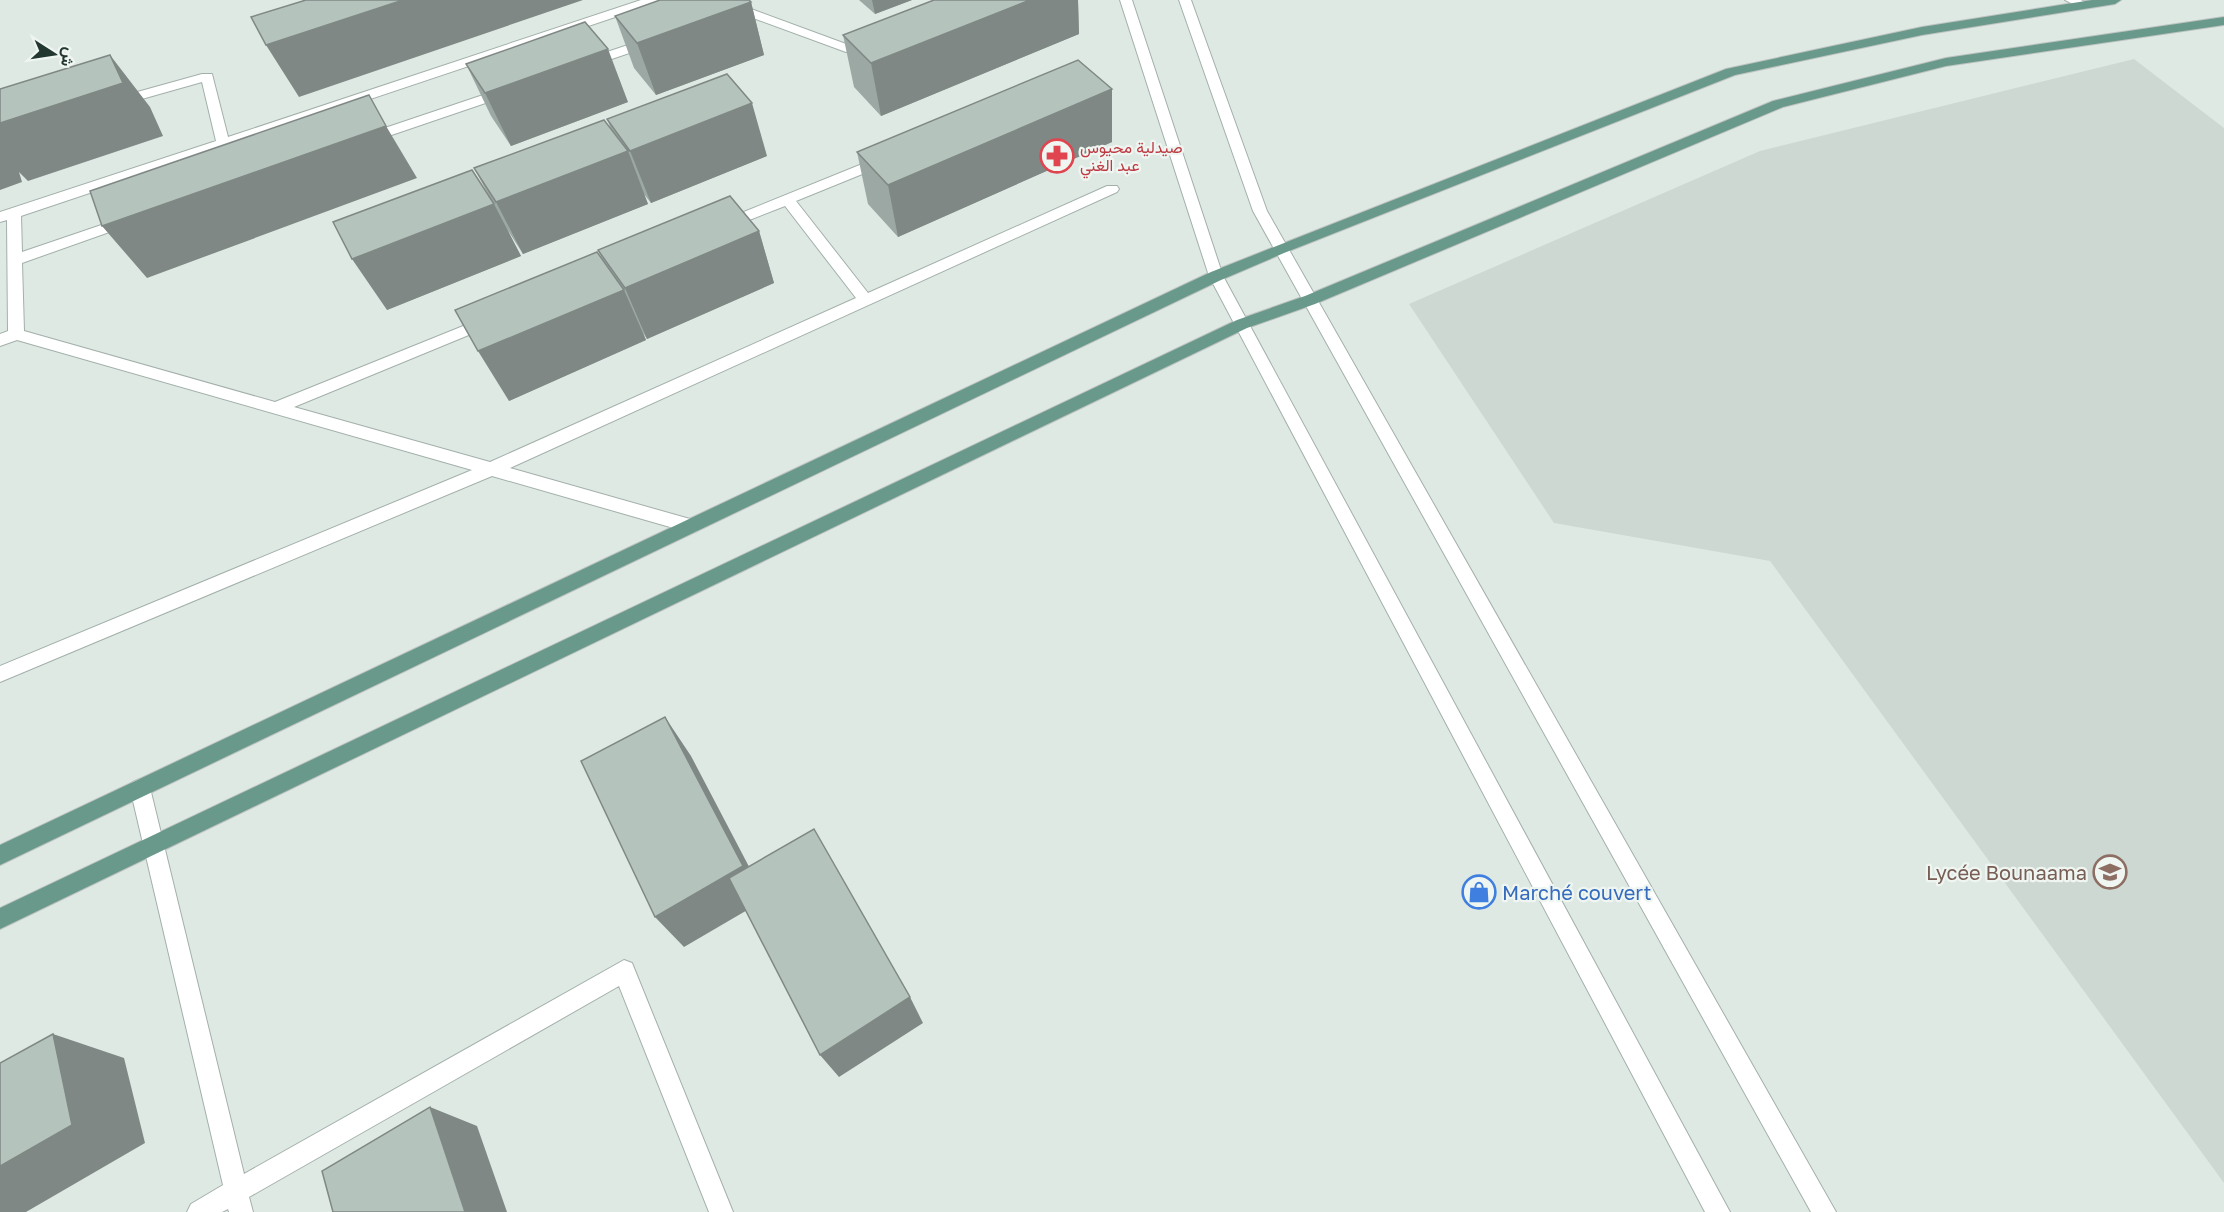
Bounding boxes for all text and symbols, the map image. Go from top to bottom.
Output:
north arrow [24,24,84,84]
text: ش [57,46,80,69]
place label: صيدلية محيوس عبد الغني [1080,137,1183,179]
pharmacy icon: صيدلية محيوس عبد الغني [1039,138,1075,174]
school or university icon: Lycée Bounaama [2092,854,2128,890]
place label: Lycée Bounaama [1926,860,2087,884]
shop icon: Marché couvert [1461,874,1497,910]
place label: Marché couvert [1502,880,1652,904]

